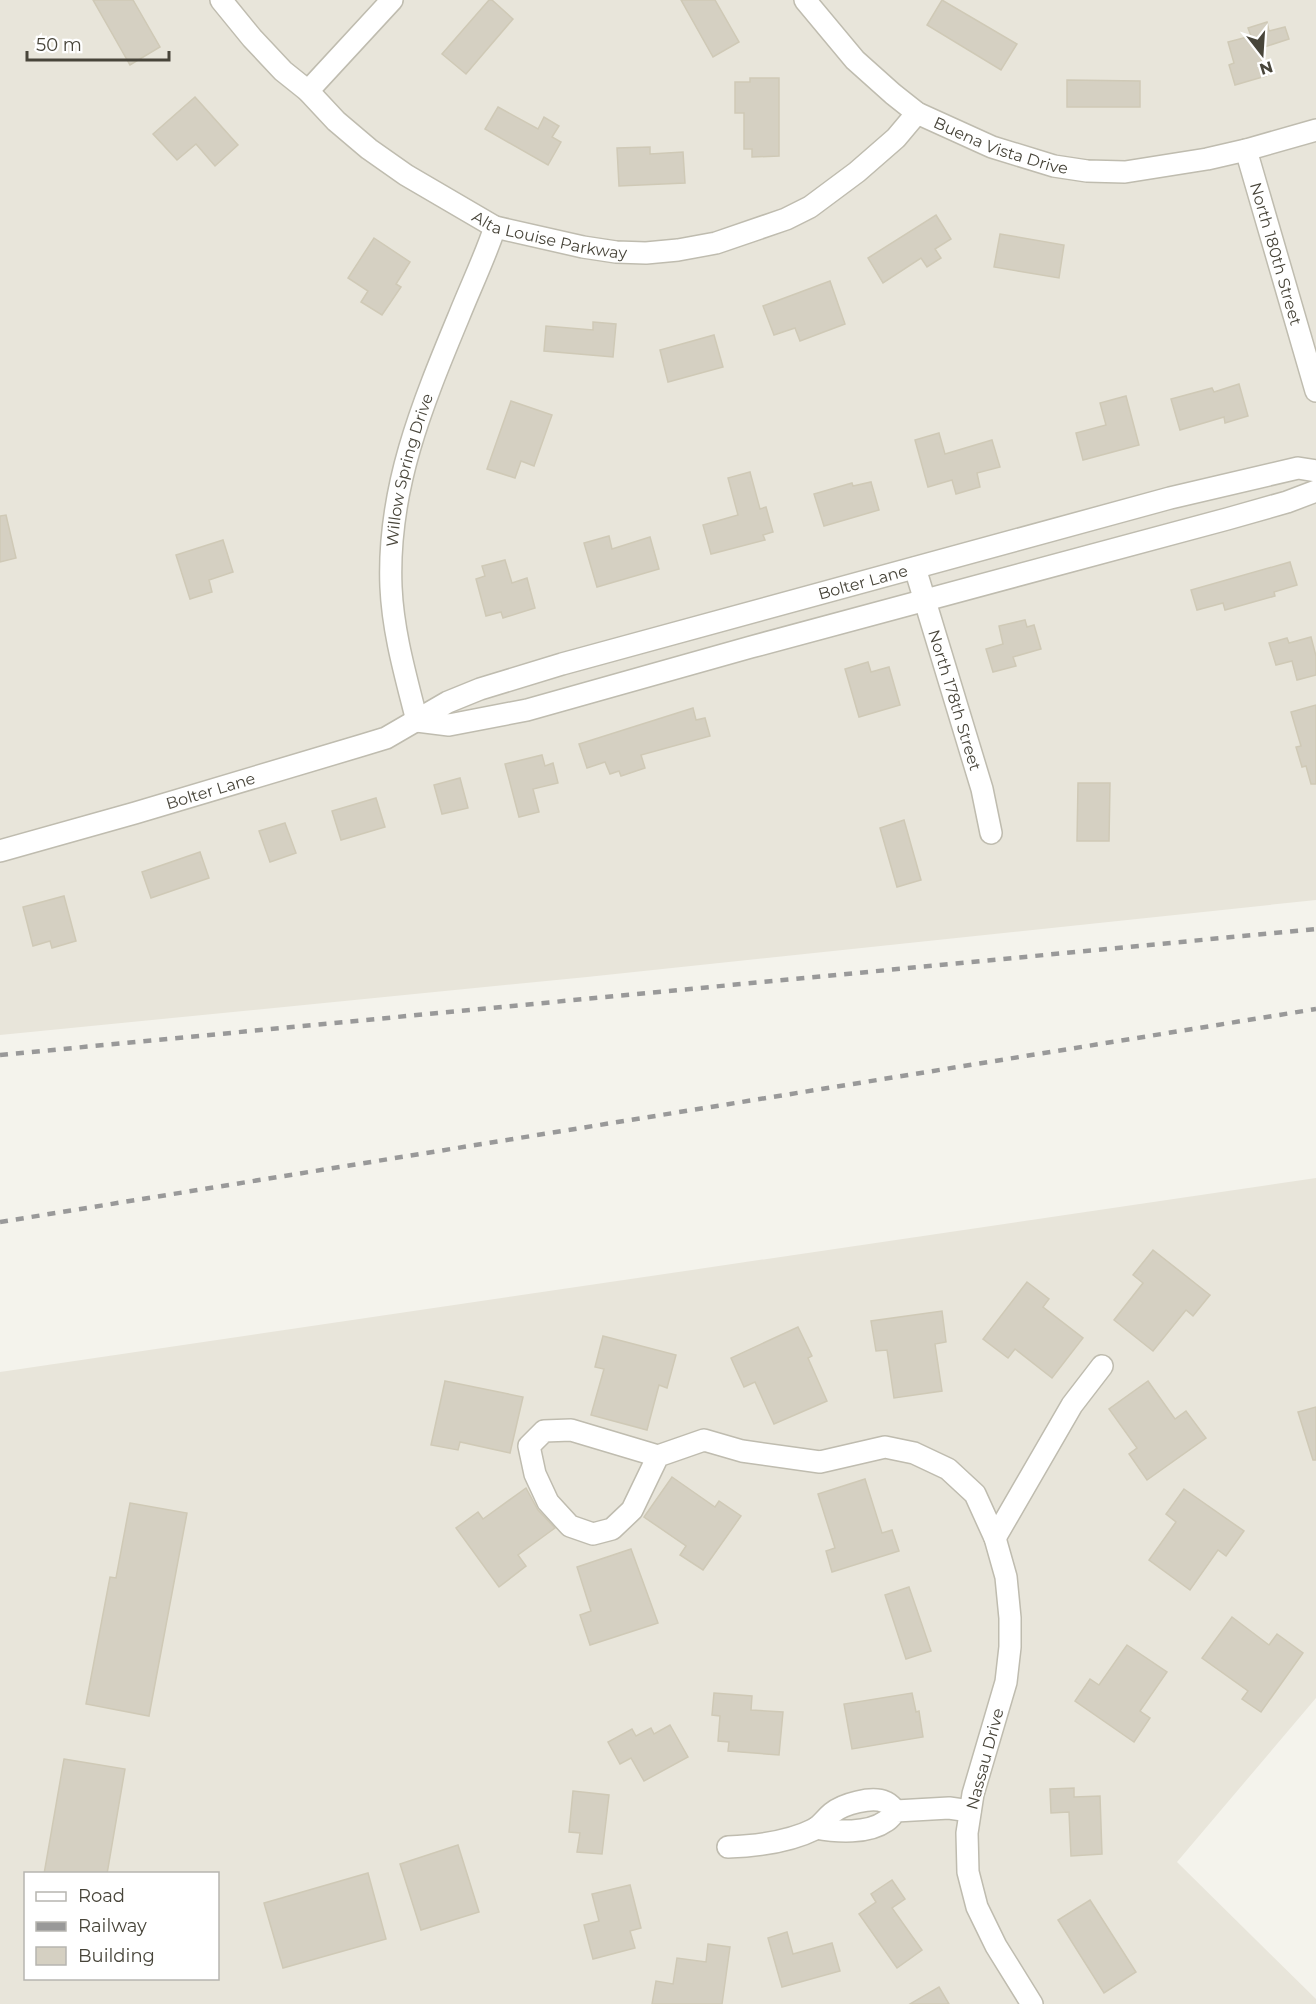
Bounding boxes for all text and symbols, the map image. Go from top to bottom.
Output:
scale bar [27,24,170,62]
north arrow [1232,24,1292,84]
text: 50 m [36,34,82,56]
text: N [1257,57,1275,79]
street label: Buena Vista Drive [931,112,1069,177]
street label: North 180th Street [1246,180,1306,328]
street label: Alta Louise Parkway [469,206,628,262]
street label: Willow Spring Drive [382,390,437,547]
street label: Bolter Lane [816,561,910,603]
street label: North 178th Street [925,627,985,773]
street label: Bolter Lane [164,768,257,813]
street label: Nassau Drive [962,1706,1008,1812]
legend [24,1872,219,1980]
text: Road [78,1885,125,1907]
text: Railway [78,1915,147,1937]
text: Building [78,1945,155,1967]

